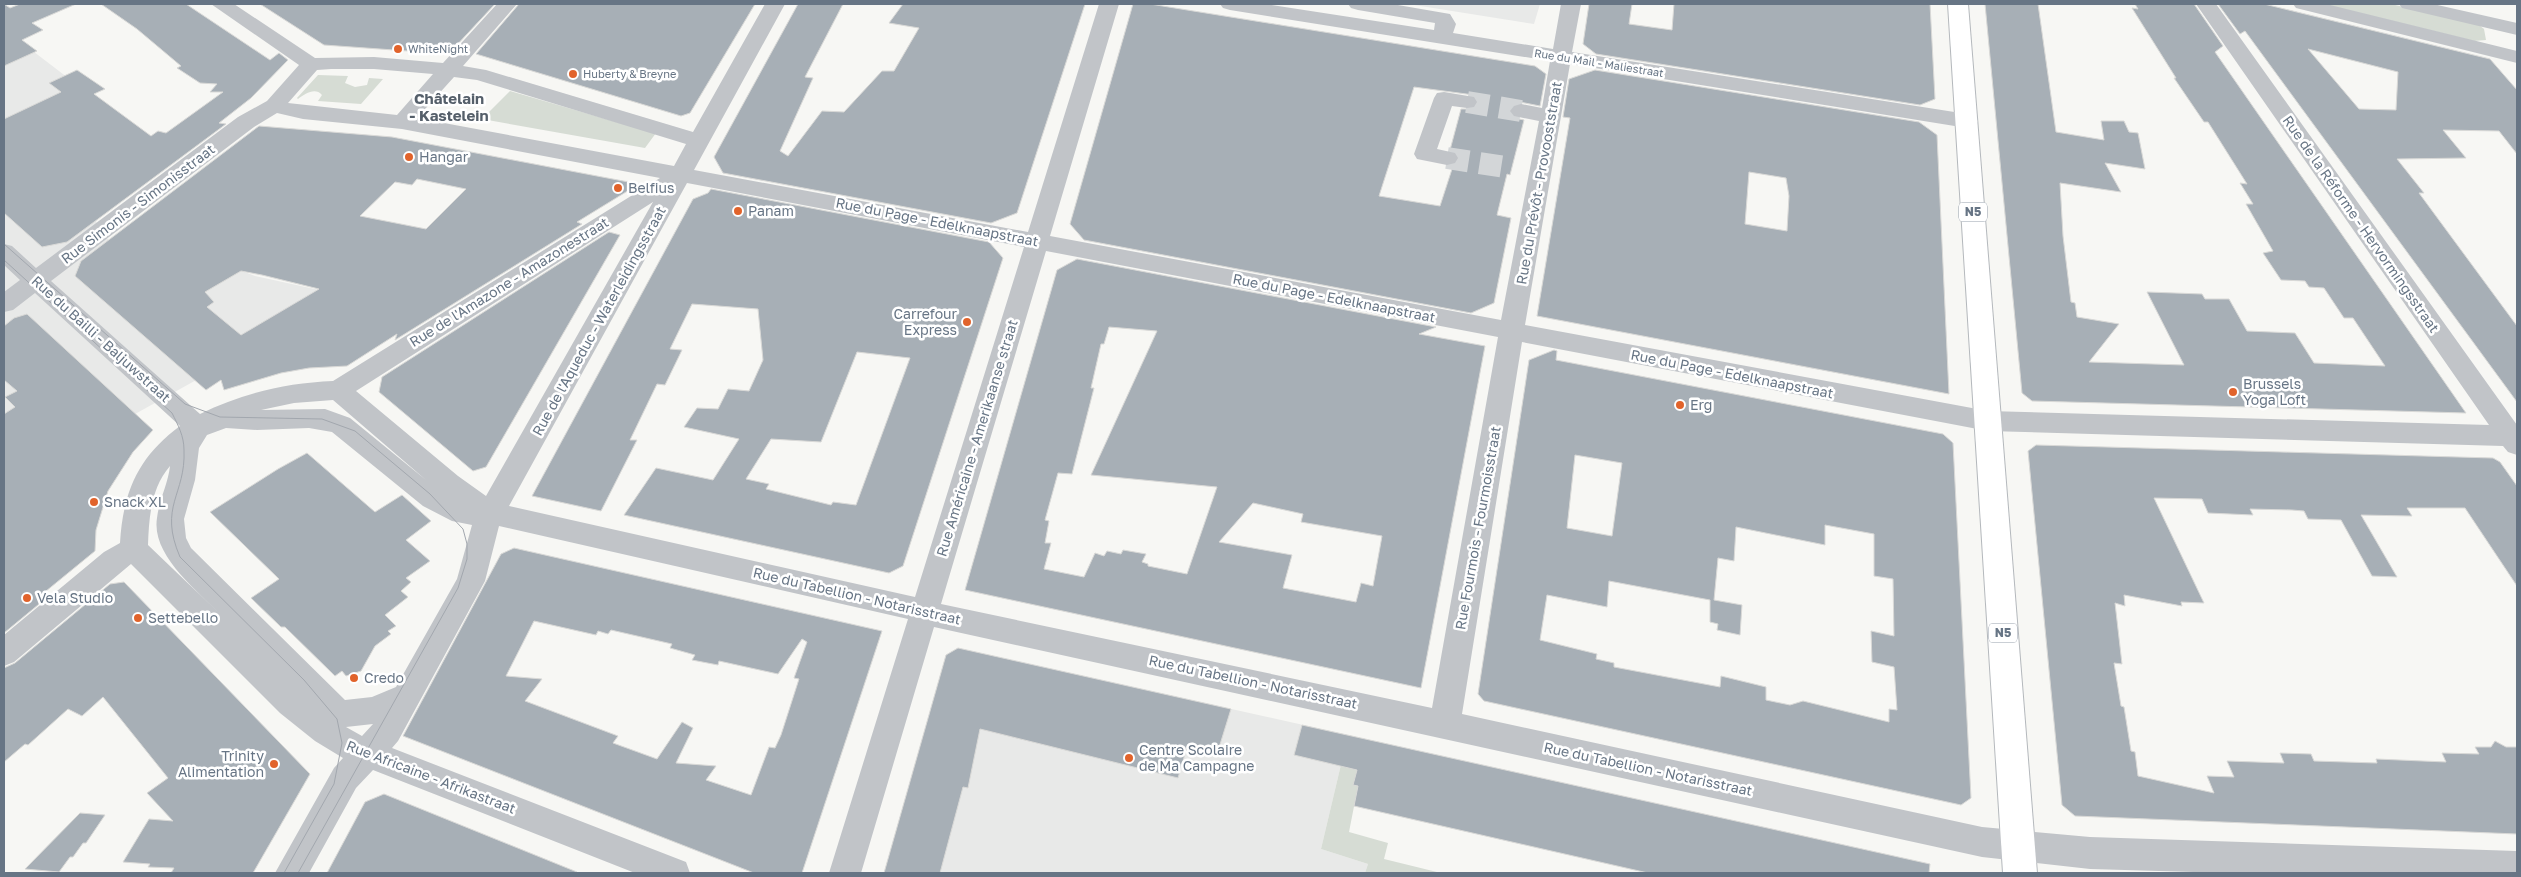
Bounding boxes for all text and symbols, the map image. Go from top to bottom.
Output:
place label: WhiteNight [408,42,468,55]
marker: WhiteNight [392,43,404,55]
street label: Rue du Mail - Maliestraat [1534,46,1665,79]
place label: Huberty & Breyne [583,67,676,80]
marker: Huberty & Breyne [567,68,579,80]
street label: Rue du Prévôt - Provooststraat [1512,80,1565,286]
district label: Châtelain - Kastelein [409,89,489,124]
street label: Rue de la Réforme - Hervormingsstraat [2280,112,2443,335]
street label: Rue Simonis - Simonisstraat [58,140,218,267]
place label: Hangar [419,148,469,165]
marker: Hangar [403,151,415,163]
place label: Belfius [628,179,674,196]
marker: Belfius [612,182,624,194]
street label: Rue du Page - Edelknaapstraat [834,194,1040,250]
place label: Panam [748,202,794,219]
road number: N5 [1959,202,1987,222]
street label: Rue de l'Aqueduc - Waterleidingsstraat [528,203,669,438]
marker: Panam [732,205,744,217]
street label: Rue de l'Amazone - Amazonestraat [406,213,611,350]
street label: Rue du Page - Edelknaapstraat [1231,270,1437,326]
street label: Rue du Bailli - Baljuwstraat [28,272,174,405]
place label: Carrefour Express [894,305,958,338]
marker: Carrefour Express [961,316,973,328]
street label: Rue Américaine - Amerikaanse straat [932,317,1021,558]
street label: Rue du Page - Edelknaapstraat [1629,346,1835,402]
place label: Brussels Yoga Loft [2243,375,2306,408]
marker: Brussels Yoga Loft [2227,386,2239,398]
place label: Erg [1690,396,1712,413]
marker: Erg [1674,399,1686,411]
street label: Rue Fourmois - Fourmoisstraat [1451,425,1504,631]
place label: Snack XL [104,493,166,510]
marker: Snack XL [88,496,100,508]
street label: Rue du Tabellion - Notarisstraat [752,563,963,628]
place label: Vela Studio [37,589,113,606]
marker: Vela Studio [21,592,33,604]
place label: Settebello [148,609,218,626]
marker: Settebello [132,612,144,624]
road number: N5 [1989,624,2017,642]
street label: Rue du Tabellion - Notarisstraat [1147,651,1359,712]
place label: Credo [364,669,404,686]
marker: Credo [348,672,360,684]
street label: Rue Africaine - Afrikastraat [344,736,518,817]
street label: Rue du Tabellion - Notarisstraat [1542,738,1754,799]
place label: Centre Scolaire de Ma Campagne [1139,741,1254,774]
place label: Trinity Alimentation [178,747,264,780]
marker: Centre Scolaire de Ma Campagne [1123,752,1135,764]
marker: Trinity Alimentation [268,758,280,770]

